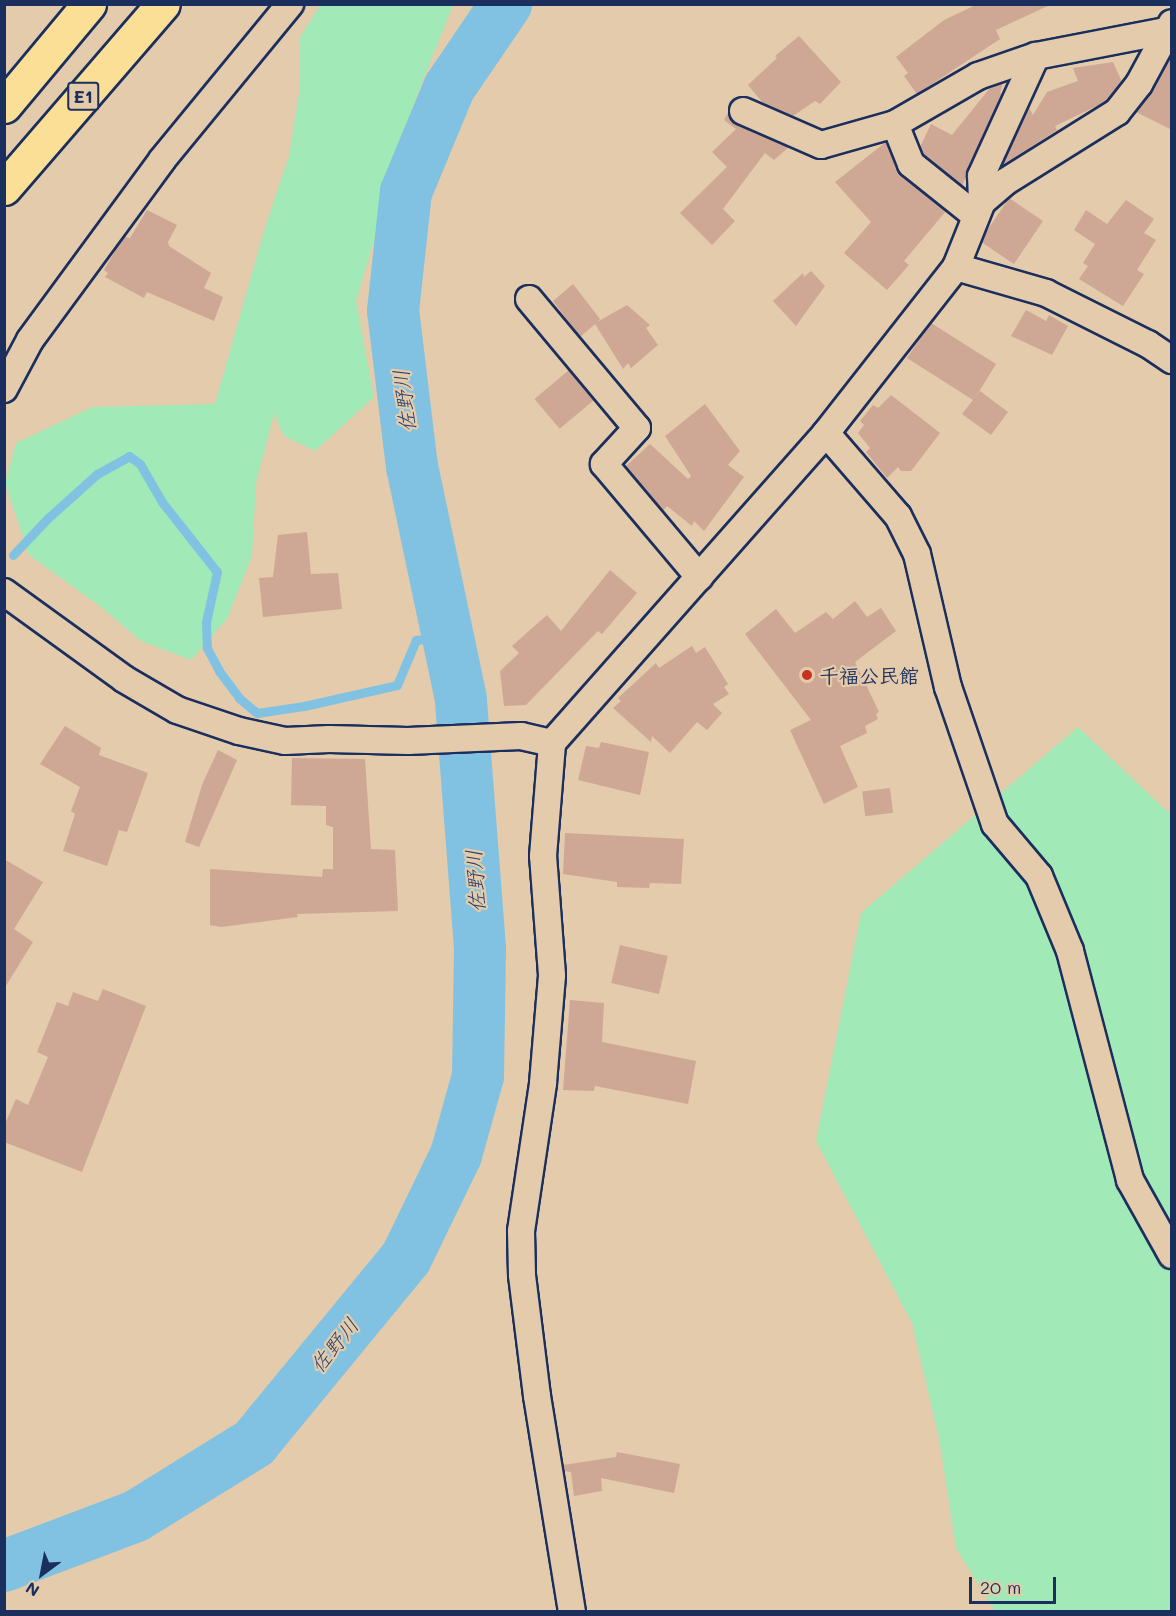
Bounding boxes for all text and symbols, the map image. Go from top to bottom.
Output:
road number: E1 [66,81,100,111]
water label: 佐野川 [388,368,420,434]
place label: 千福公民館 [819,663,919,687]
marker: 千福公民館 [800,668,814,682]
water label: 佐野川 [460,849,490,913]
water label: 佐野川 [304,1313,364,1377]
north arrow [12,1544,72,1604]
scale bar [972,1565,1059,1603]
text: 20 m [980,1575,1021,1599]
text: N [21,1578,43,1602]

